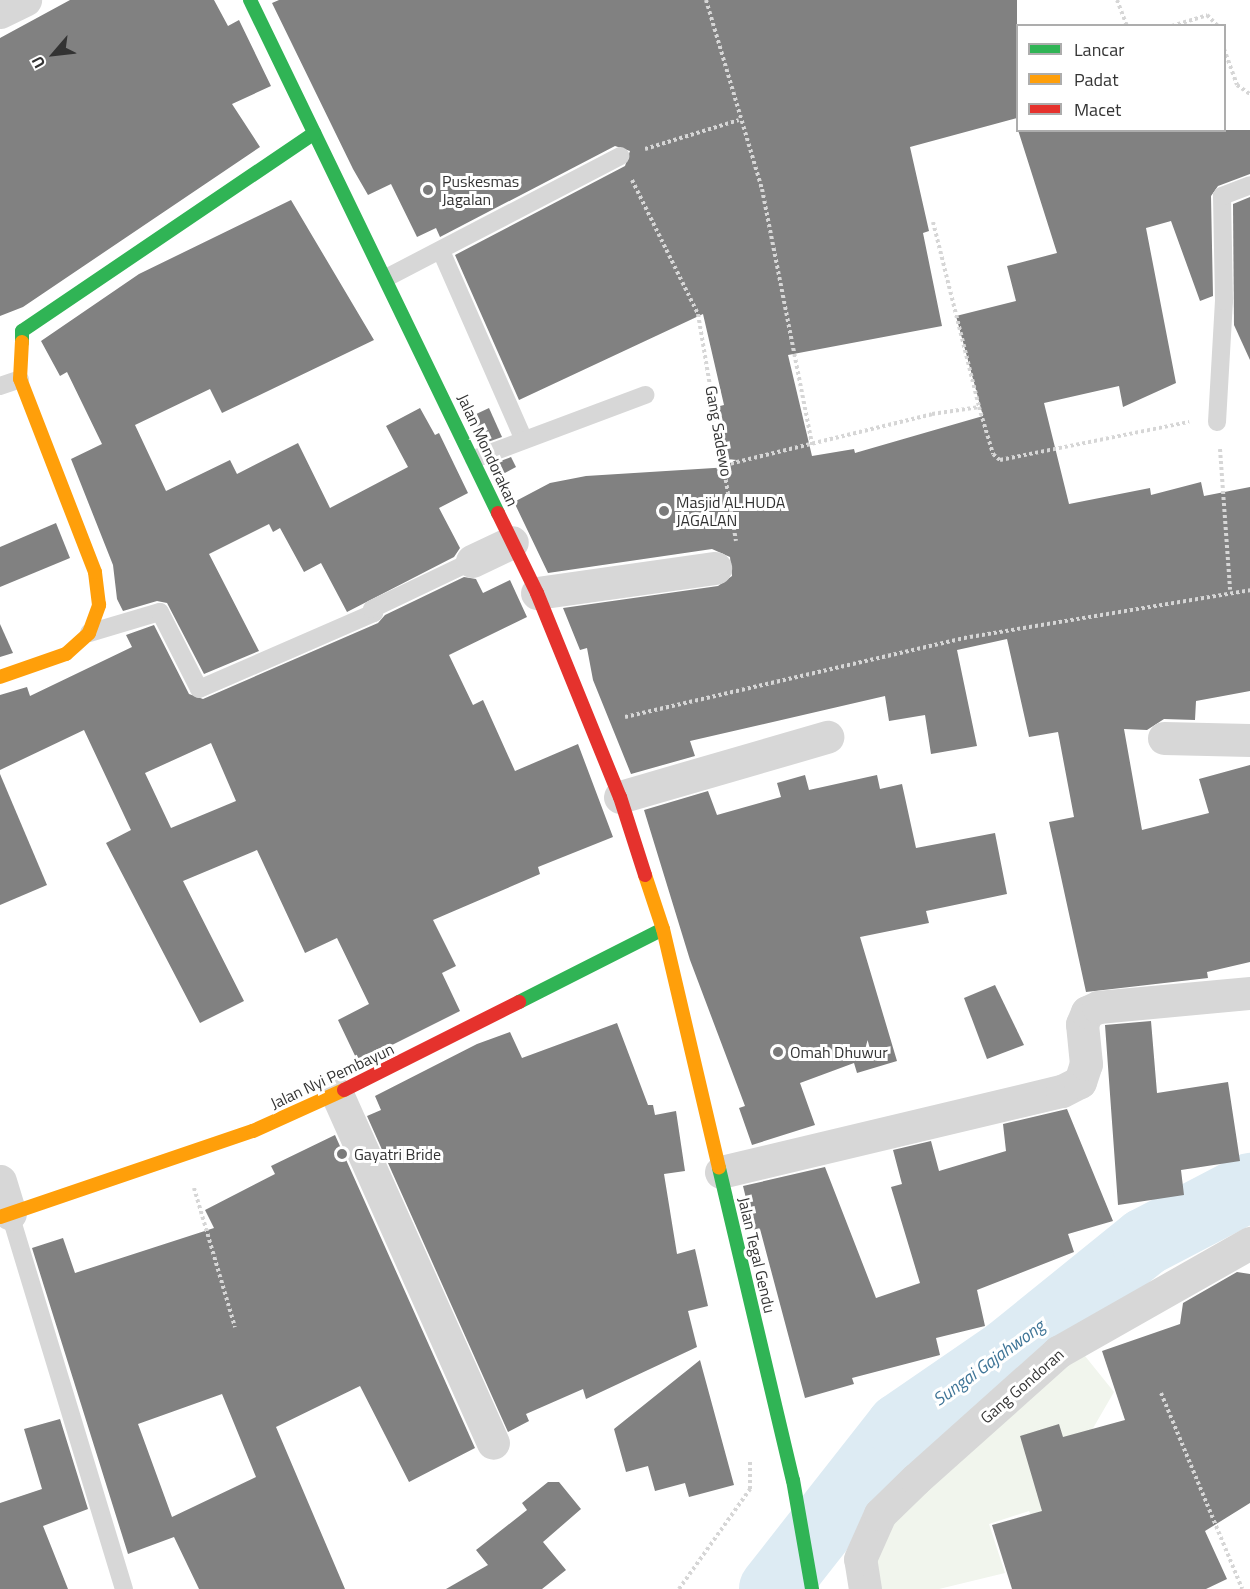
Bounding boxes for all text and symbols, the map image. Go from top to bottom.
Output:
north arrow [24,24,84,84]
legend [1016,24,1226,132]
text: Lancar [1074,36,1124,63]
text: U [25,52,51,73]
text: Padat [1074,66,1118,93]
text: Macet [1074,96,1121,123]
place label: Puskesmas Jagalan [442,171,519,209]
marker: Puskesmas Jagalan [419,181,437,199]
street label: Gang Sadewo [702,384,736,478]
street label: Jalan Mondorakan [454,391,522,509]
place label: Masjid AL.HUDA JAGALAN [676,492,785,530]
marker: Masjid AL.HUDA JAGALAN [657,504,671,518]
street label: Jalan Nyi Pembayun [267,1039,397,1113]
place label: Omah Dhuwur [790,1042,888,1062]
marker: Omah Dhuwur [771,1045,785,1059]
place label: Gayatri Bride [354,1144,441,1164]
marker: Gayatri Bride [335,1147,349,1161]
street label: Jalan Tegal Gendu [734,1195,780,1315]
water label: Sungai Gajahwong [929,1315,1049,1411]
street label: Gang Gondoran [976,1345,1068,1427]

